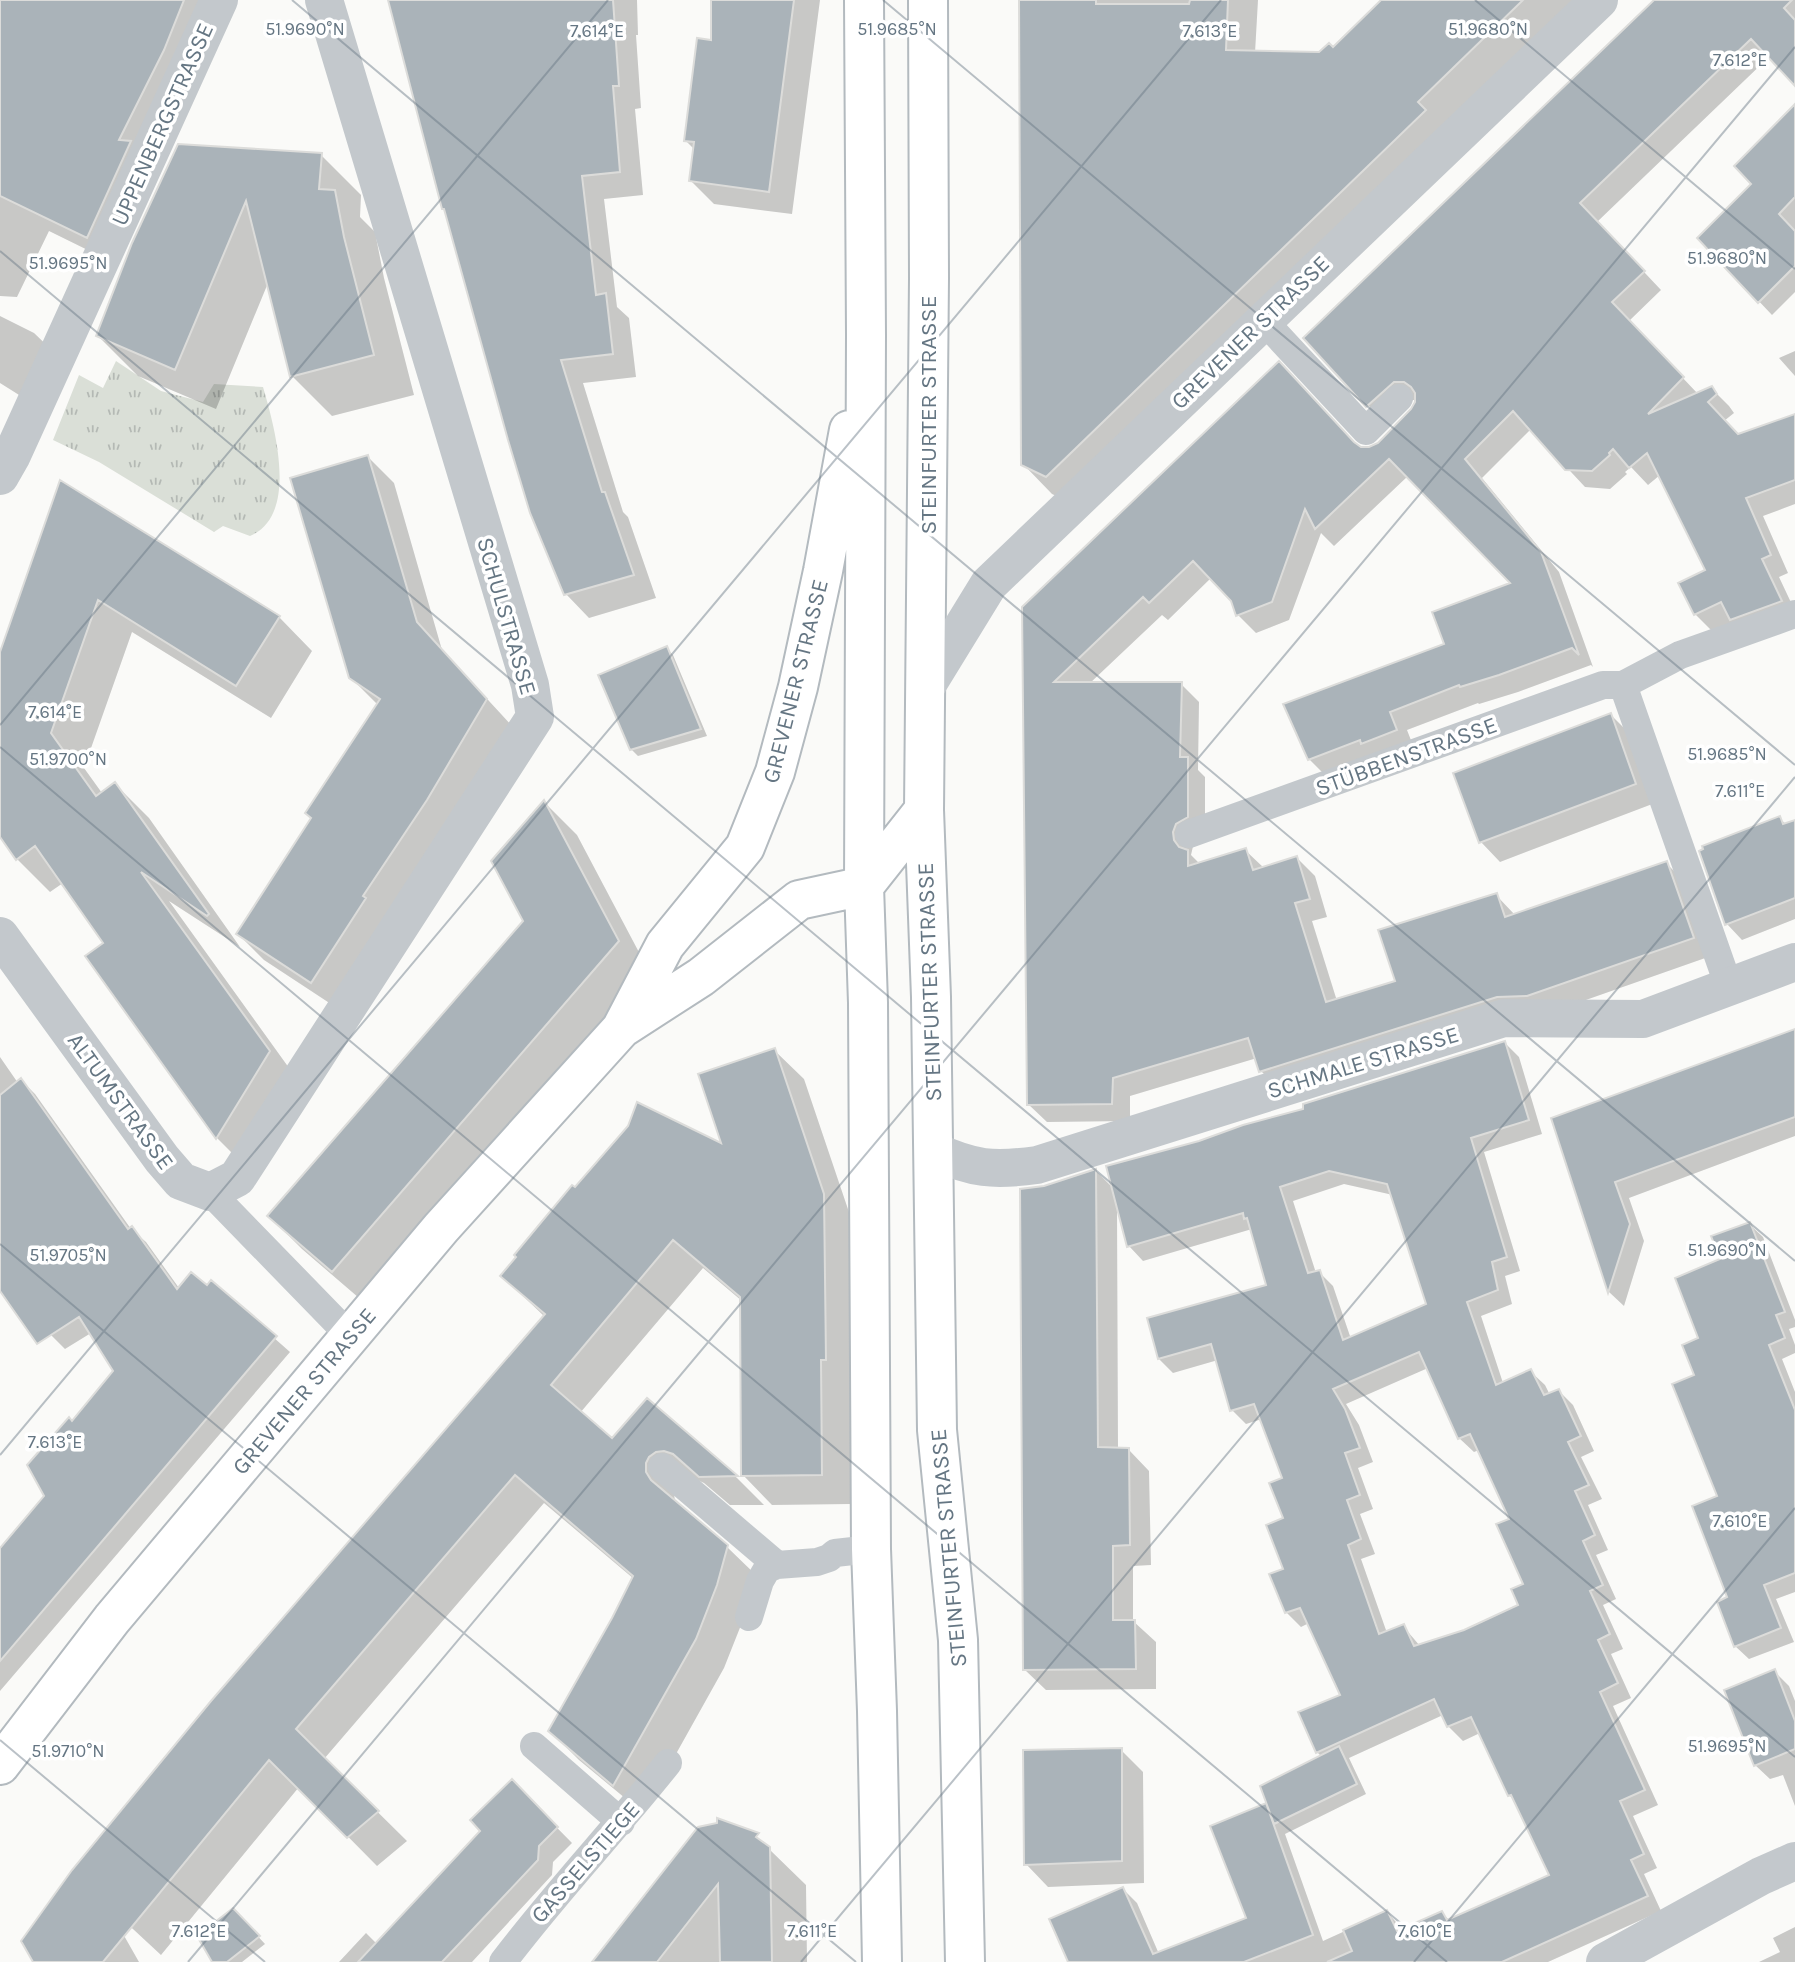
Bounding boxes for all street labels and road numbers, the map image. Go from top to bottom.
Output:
street label: UPPENBERGSTRASSE [106,19,219,230]
street label: GREVENER STRASSE [1166,250,1335,415]
street label: STEINFURTER STRASSE [915,295,942,535]
street label: SCHULSTRASSE [471,534,542,698]
street label: GREVENER STRASSE [757,576,834,786]
street label: STÜBBENSTRASSE [1312,711,1501,802]
street label: STEINFURTER STRASSE [912,862,947,1102]
street label: SCHMALE STRASSE [1264,1021,1462,1104]
street label: ALTUMSTRASSE [62,1028,179,1175]
street label: GREVENER STRASSE [227,1302,382,1480]
street label: STEINFURTER STRASSE [925,1428,972,1668]
street label: GASSELSTIEGE [525,1796,645,1929]

